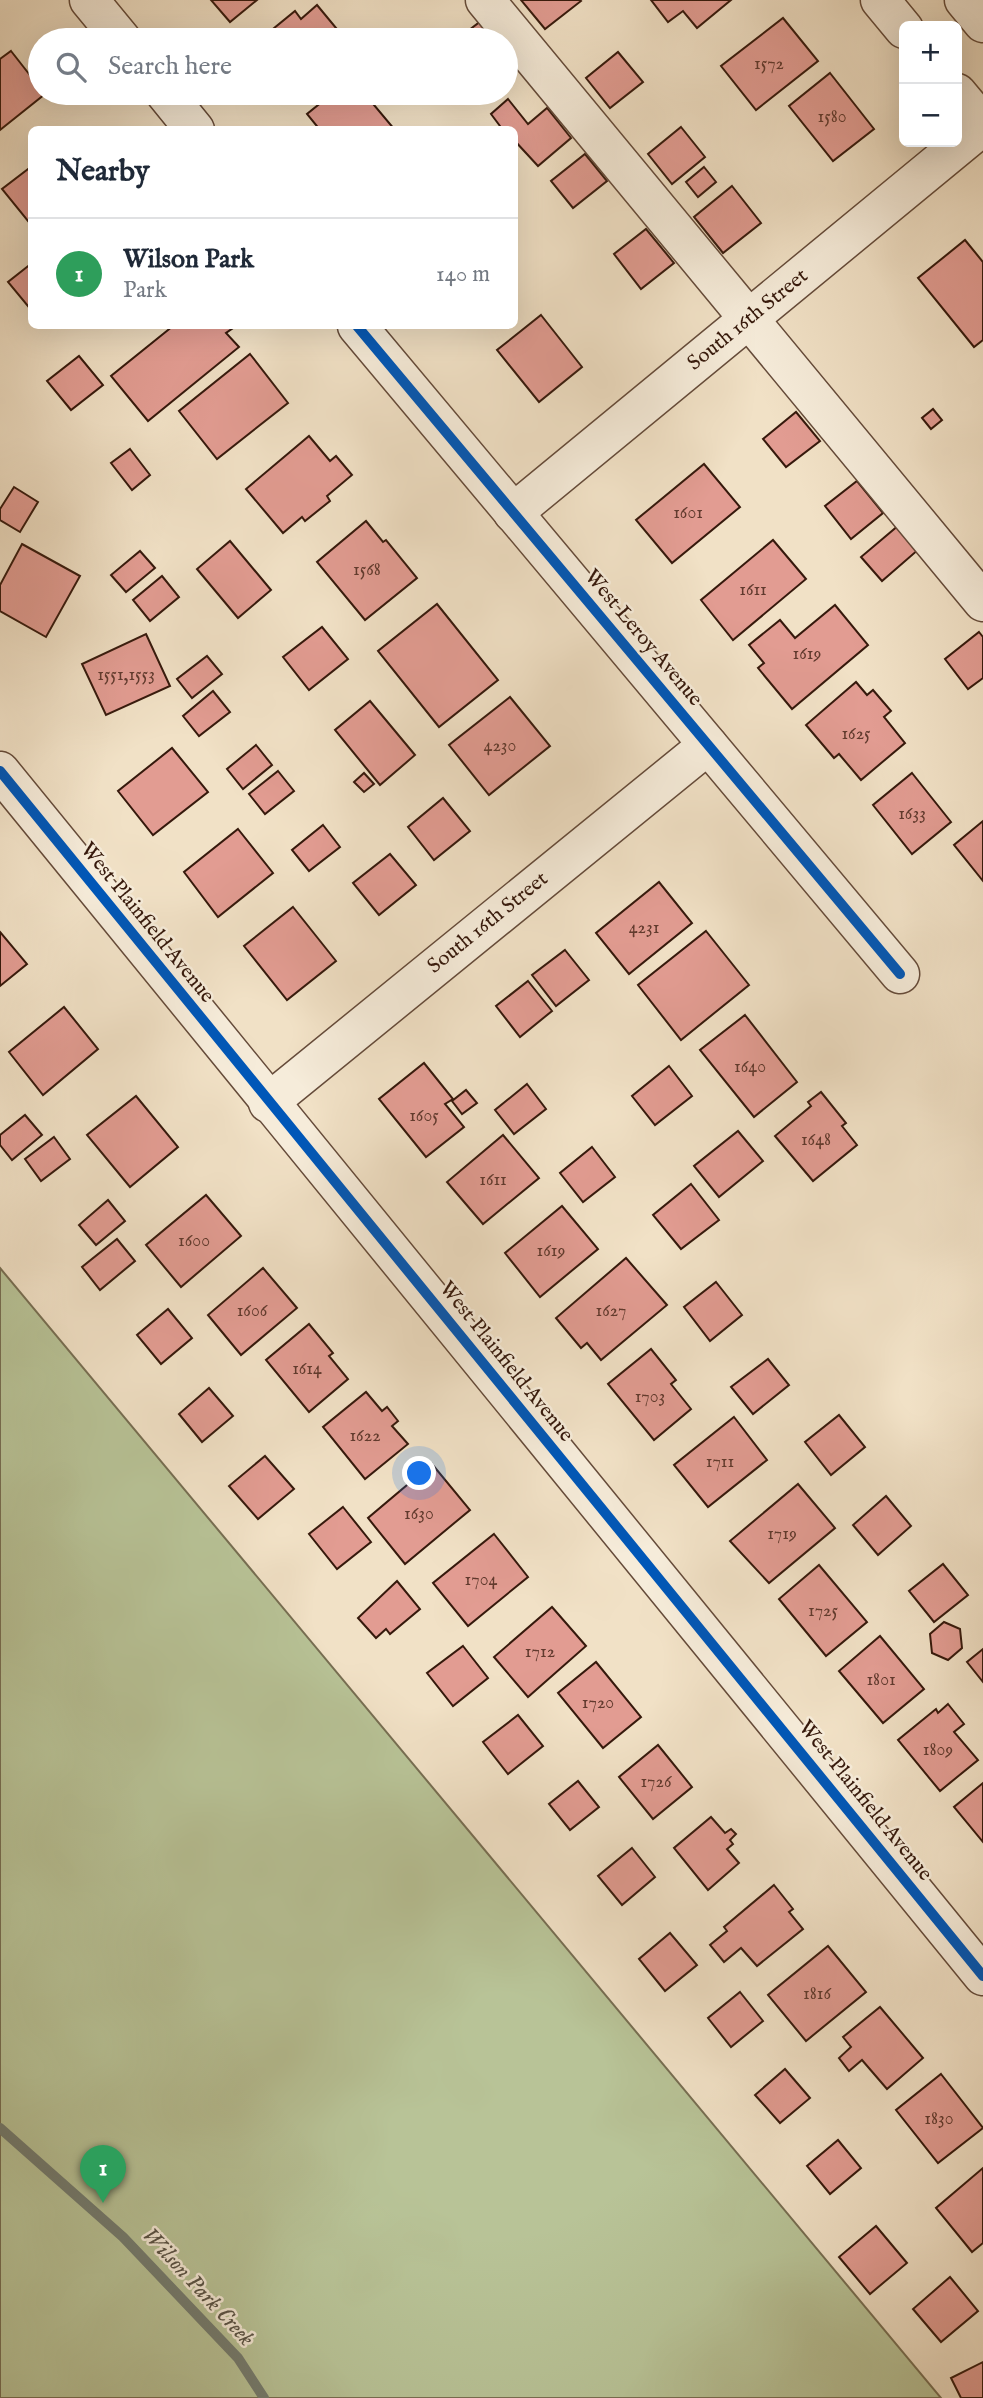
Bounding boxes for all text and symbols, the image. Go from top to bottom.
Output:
map controls [899,21,962,147]
button: + [899,21,962,84]
search box [28,28,518,105]
icon: search [52,48,90,86]
text: Search here [108,50,232,83]
house number: 1572 [754,53,784,76]
button: − [899,84,962,147]
house number: 1580 [817,106,847,129]
text: Nearby [56,153,149,191]
text: Wilson Park [123,243,254,276]
text: 1 [75,260,83,289]
text: 140 m [436,260,490,289]
street label: South 16th Street [682,263,814,377]
text: Park [123,276,167,305]
house number: 1601 [673,502,703,525]
house number: 1568 [353,559,381,582]
street label: West Leroy Avenue [578,564,708,712]
house number: 1611 [739,579,767,602]
house number: 1619 [793,643,821,666]
house number: 1551,1553 [97,664,155,687]
house number: 1625 [841,723,871,746]
house number: 4230 [484,735,516,758]
house number: 1633 [898,803,926,826]
street label: West Plainfield Avenue [74,837,220,1009]
street label: South 16th Street [422,866,554,980]
house number: 4231 [629,917,659,940]
house number: 1640 [734,1056,766,1079]
house number: 1605 [409,1105,439,1128]
house number: 1648 [801,1129,831,1152]
house number: 1611 [479,1169,507,1192]
house number: 1600 [178,1230,210,1253]
house number: 1619 [537,1240,565,1263]
street label: West Plainfield Avenue [433,1276,579,1448]
house number: 1606 [237,1300,268,1323]
house number: 1627 [596,1300,626,1323]
house number: 1614 [292,1358,322,1381]
house number: 1703 [635,1386,665,1409]
house number: 1622 [349,1425,381,1448]
house number: 1711 [706,1451,734,1474]
your location [402,1456,436,1490]
house number: 1630 [404,1503,434,1526]
house number: 1719 [767,1523,797,1546]
house number: 1704 [465,1569,498,1592]
house number: 1725 [808,1600,838,1623]
house number: 1712 [525,1641,555,1664]
house number: 1801 [866,1669,896,1692]
house number: 1720 [582,1692,614,1715]
street label: West Plainfield Avenue [792,1715,938,1887]
house number: 1809 [923,1739,953,1762]
house number: 1726 [640,1771,672,1794]
house number: 1816 [803,1983,831,2006]
house number: 1830 [924,2108,954,2131]
pin: 1 [80,2145,126,2203]
water label: Wilson Park Creek [135,2221,261,2353]

